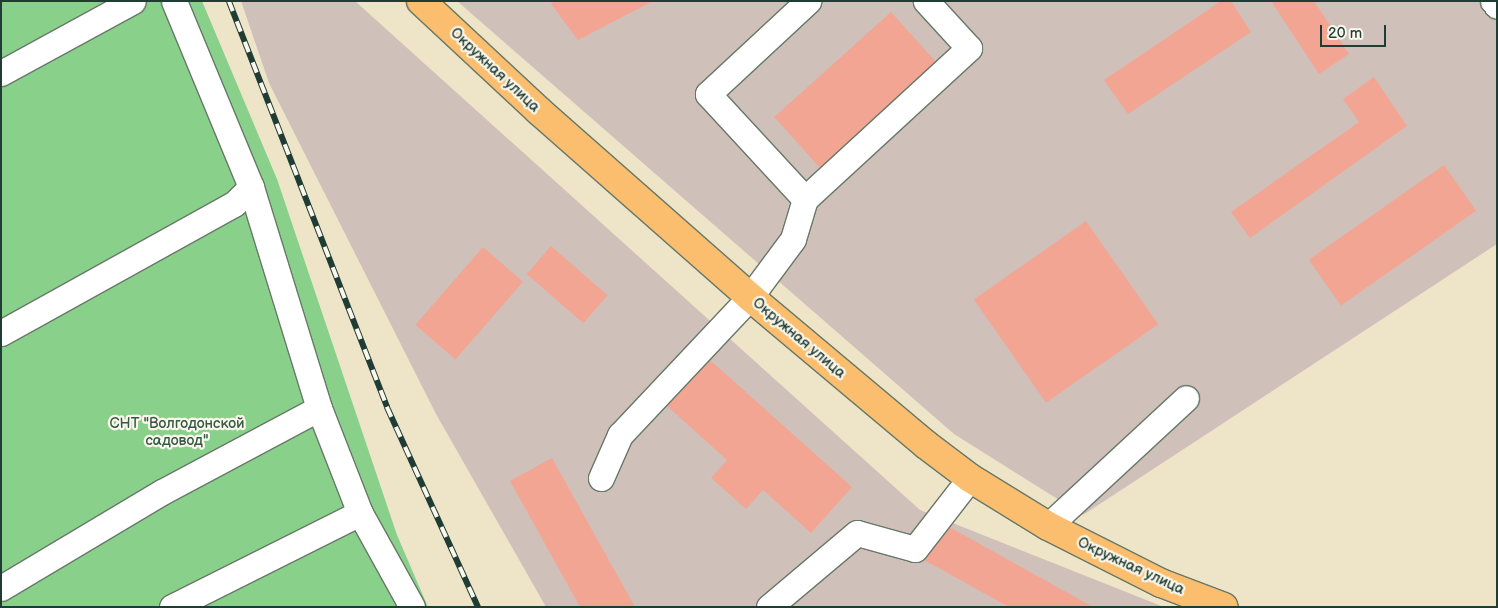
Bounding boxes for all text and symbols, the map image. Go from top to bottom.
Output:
scale bar [1323,15,1389,47]
street label: Окружная улица [447,24,543,116]
text: 20 m [1328,24,1362,43]
street label: Окружная улица [749,294,849,382]
park label: СНТ "Волгодонской садовод" [109,414,245,449]
street label: Окружная улица [1075,533,1187,599]

